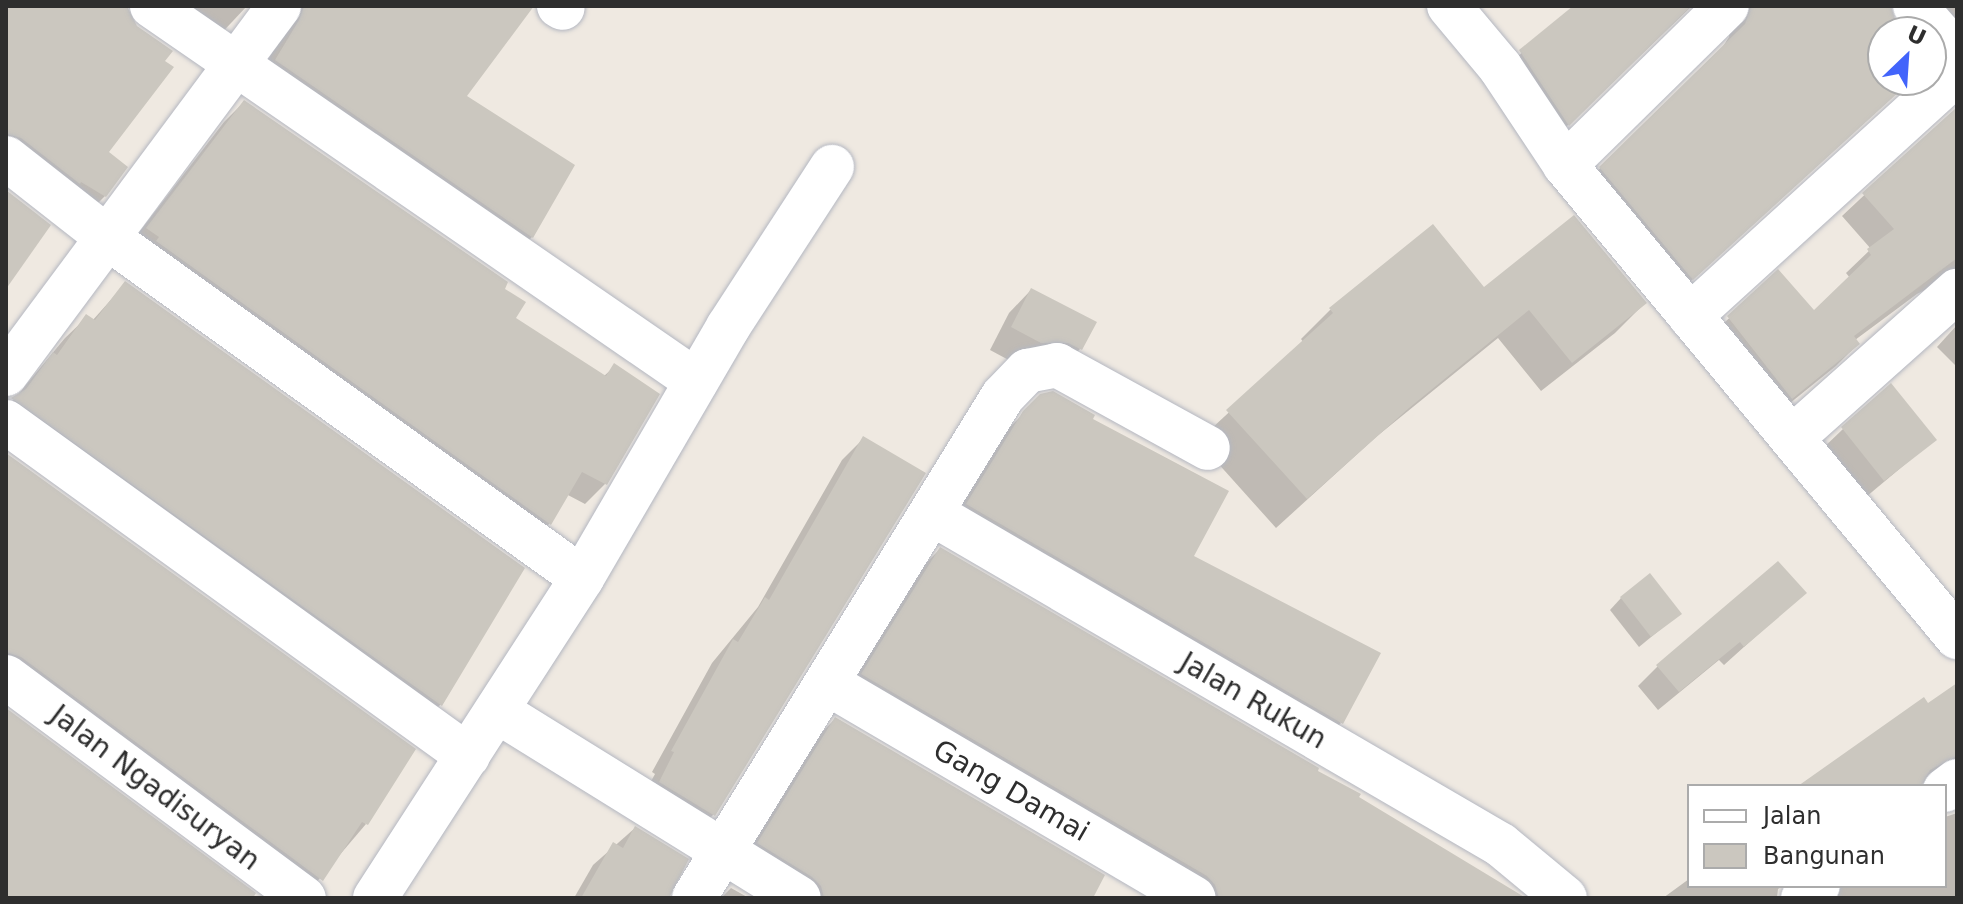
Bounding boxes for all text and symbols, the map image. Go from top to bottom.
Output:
north arrow [1867,16,1947,96]
text: U [1903,21,1930,51]
street label: Jalan Rukun [1174,646,1332,756]
street label: Jalan Ngadisuryan [44,698,266,878]
street label: Gang Damai [927,733,1095,849]
legend [1687,784,1947,888]
text: Jalan [1763,802,1821,830]
text: Bangunan [1763,842,1885,870]

